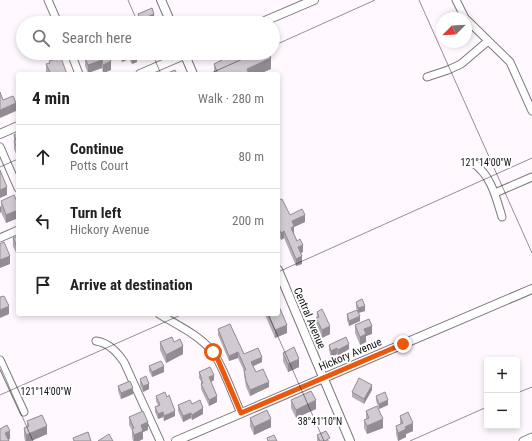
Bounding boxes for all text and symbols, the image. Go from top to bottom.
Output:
north arrow [436,12,472,48]
search box [16,16,280,60]
icon: search [30,27,52,49]
text: Search here [62,29,132,47]
text: 4 min [32,88,70,108]
text: Walk · 280 m [198,91,264,106]
text: Continue [70,140,124,158]
icon: ahead [32,146,54,168]
text: 80 m [238,149,264,164]
text: 121°14'00"W [461,157,512,168]
text: Potts Court [70,158,129,173]
text: Turn left [70,204,121,222]
icon: left [32,210,54,232]
text: 200 m [232,213,264,228]
text: Hickory Avenue [70,222,149,237]
icon: arrive [32,274,54,296]
text: Arrive at destination [70,276,193,294]
street label: Central Avenue [291,286,328,351]
street label: Hickory Avenue [317,335,384,374]
route end [394,335,412,353]
route start [204,343,222,361]
map controls [484,357,520,429]
button: + [484,357,520,393]
text: 121°14'00"W [21,386,72,397]
button: − [484,393,520,429]
text: 38°41'10"N [298,416,342,427]

